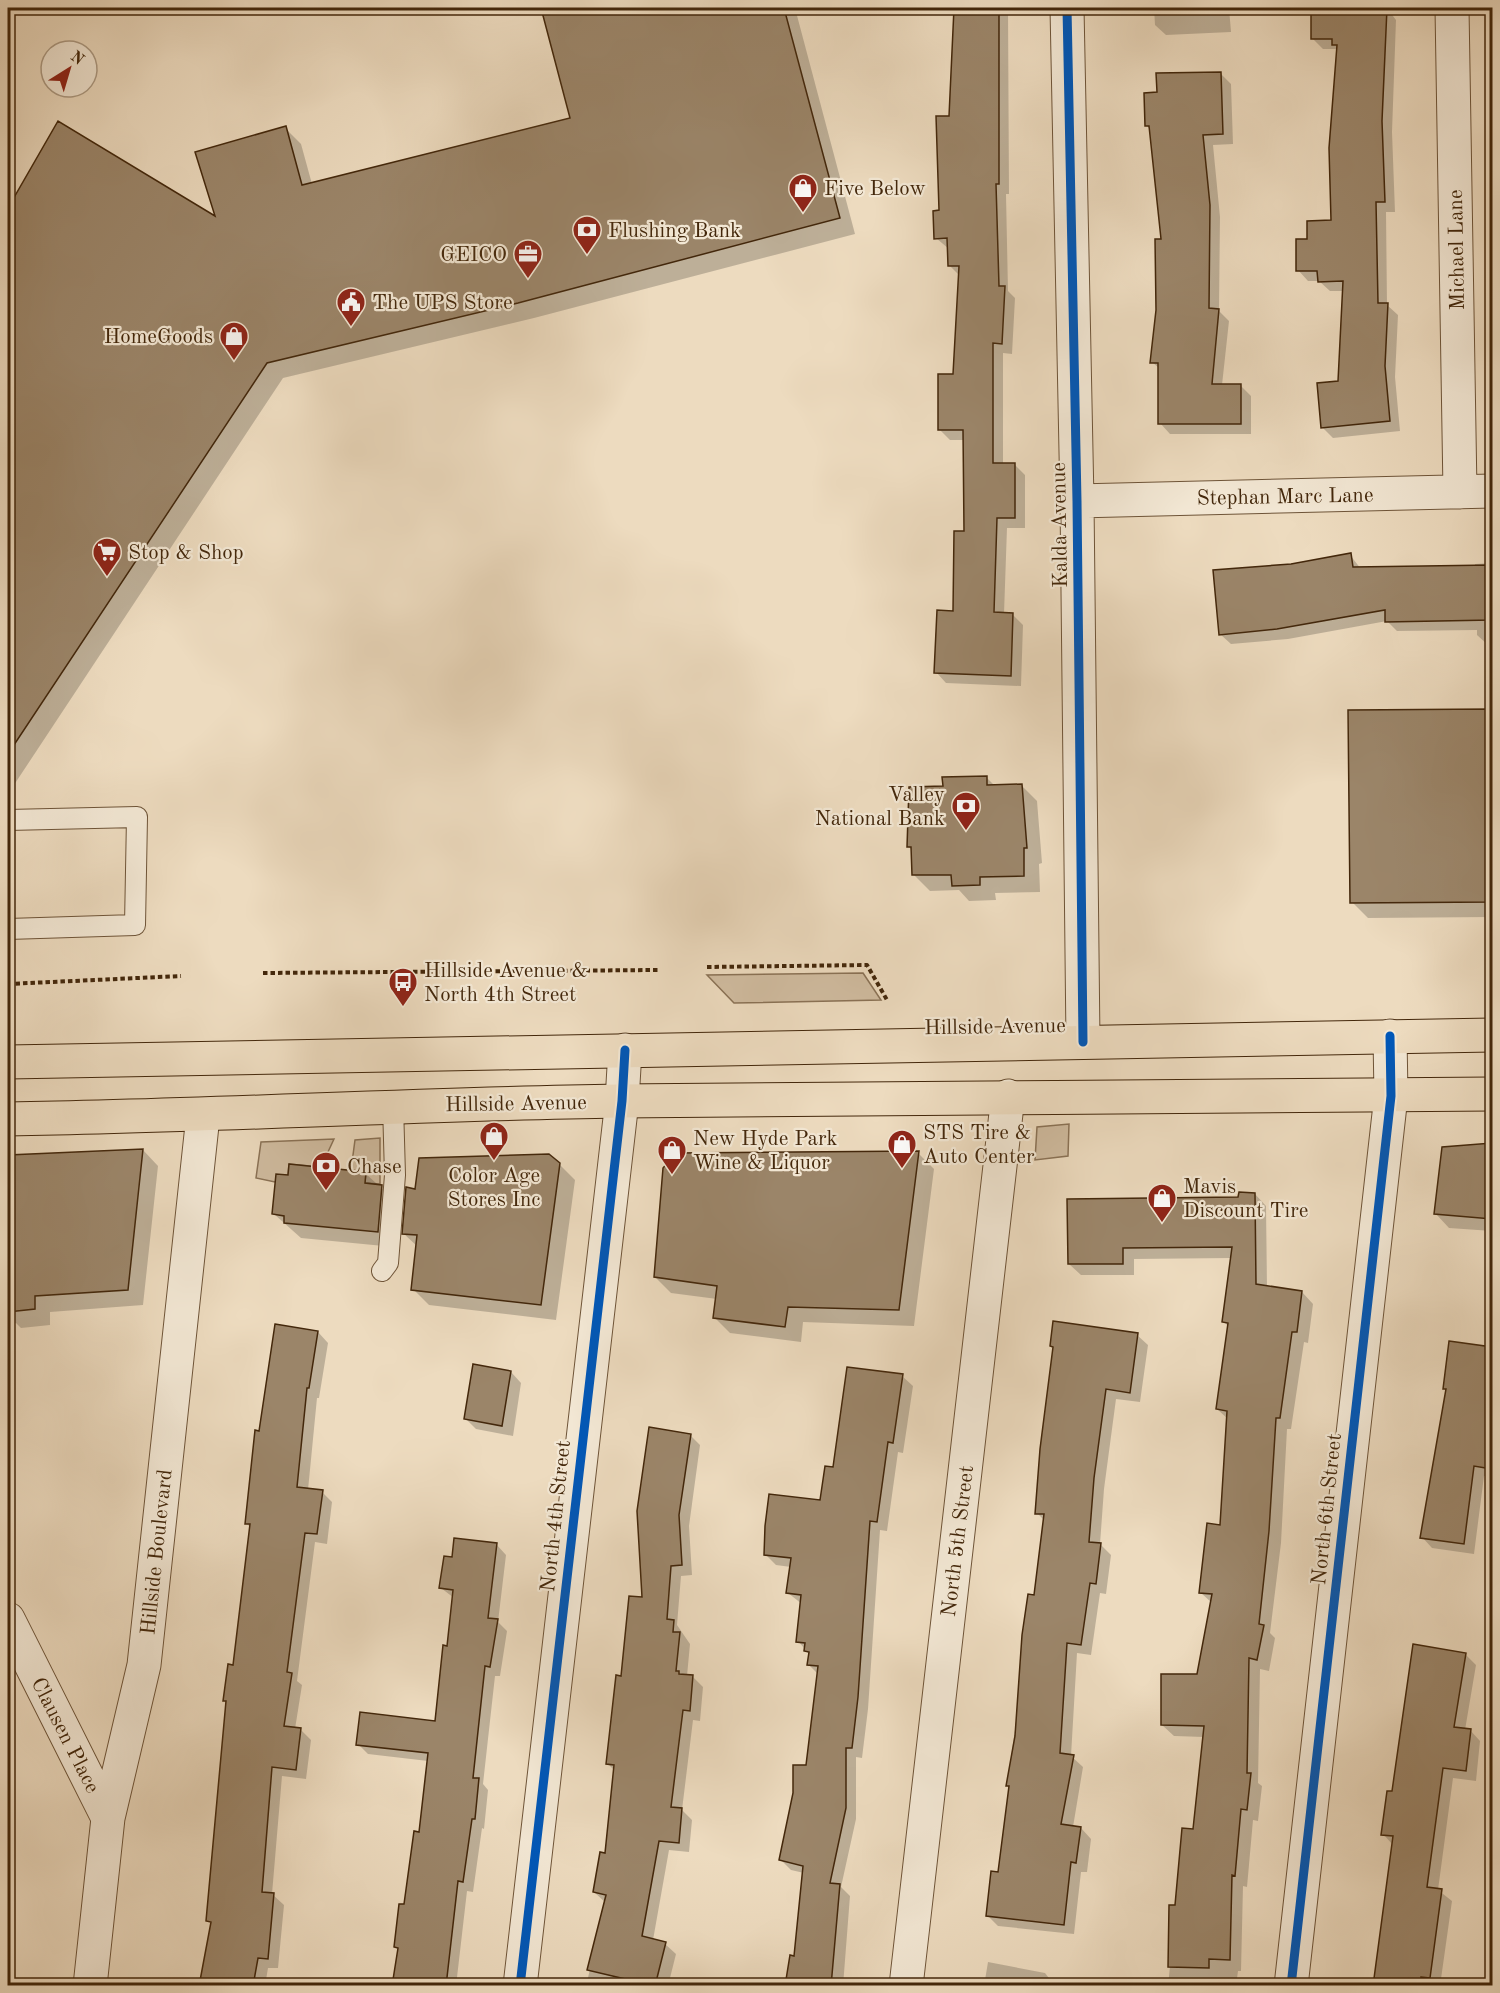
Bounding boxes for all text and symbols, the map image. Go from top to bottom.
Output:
north arrow [39,39,99,99]
text: N [67,49,87,69]
shop icon: Five Below [787,172,819,214]
place label: Five Below [824,179,926,200]
street label: Michael Lane [1446,189,1469,311]
bank icon: Flushing Bank [571,214,603,256]
place label: Flushing Bank [608,221,741,242]
office icon: GEICO [512,238,544,280]
place label: GEICO [440,245,507,266]
public building icon: The UPS Store [335,286,367,328]
place label: The UPS Store [372,293,513,314]
shop icon: HomeGoods [218,320,250,362]
place label: HomeGoods [104,327,213,348]
street label: Kalda Avenue [1049,462,1072,588]
street label: Stephan Marc Lane [1196,485,1374,510]
supermarket icon: Stop & Shop [91,536,123,578]
place label: Stop & Shop [128,543,244,564]
place label: Valley National Bank [815,785,945,830]
bank icon: Valley National Bank [950,790,982,832]
place label: Hillside Avenue & North 4th Street [424,961,588,1006]
bus stop icon: Hillside Avenue & North 4th Street [387,966,419,1008]
street label: Hillside Avenue [924,1016,1066,1039]
street label: Hillside Avenue [445,1093,587,1116]
shop icon: Color Age Stores Inc [478,1120,510,1162]
place label: STS Tire & Auto Center [923,1123,1035,1168]
shop icon: STS Tire & Auto Center [886,1128,918,1170]
place label: New Hyde Park Wine & Liquor [693,1129,838,1174]
shop icon: New Hyde Park Wine & Liquor [656,1134,688,1176]
bank icon: Chase [310,1150,342,1192]
place label: Chase [347,1157,402,1178]
place label: Color Age Stores Inc [448,1166,540,1211]
place label: Mavis Discount Tire [1183,1177,1308,1222]
shop icon: Mavis Discount Tire [1146,1182,1178,1224]
street label: North 6th Street [1309,1432,1346,1586]
street label: North 4th Street [538,1439,575,1593]
street label: North 5th Street [939,1464,978,1618]
street label: Hillside Boulevard [138,1468,177,1636]
street label: Clausen Place [27,1675,103,1797]

